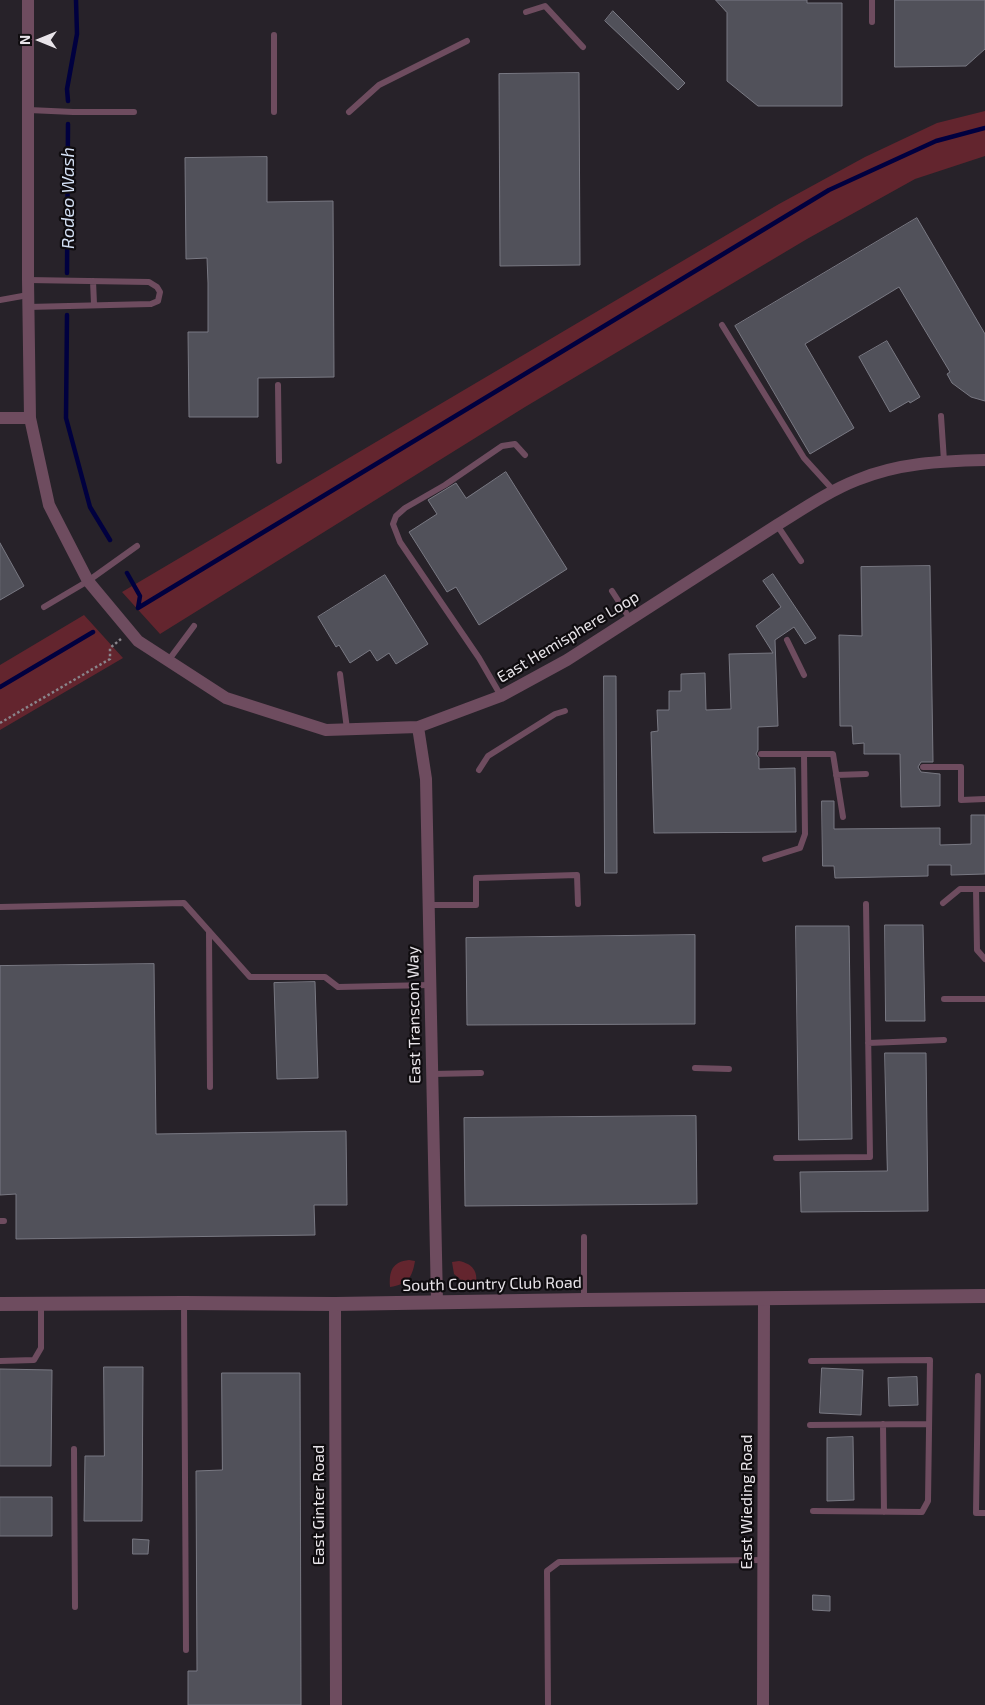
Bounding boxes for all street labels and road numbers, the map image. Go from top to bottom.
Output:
street label: East Hemisphere Loop [494,587,642,687]
street label: East Transcon Way [403,946,425,1084]
street label: South Country Club Road [402,1273,582,1295]
street label: East Wieding Road [737,1434,757,1570]
street label: East Ginter Road [309,1445,329,1565]

